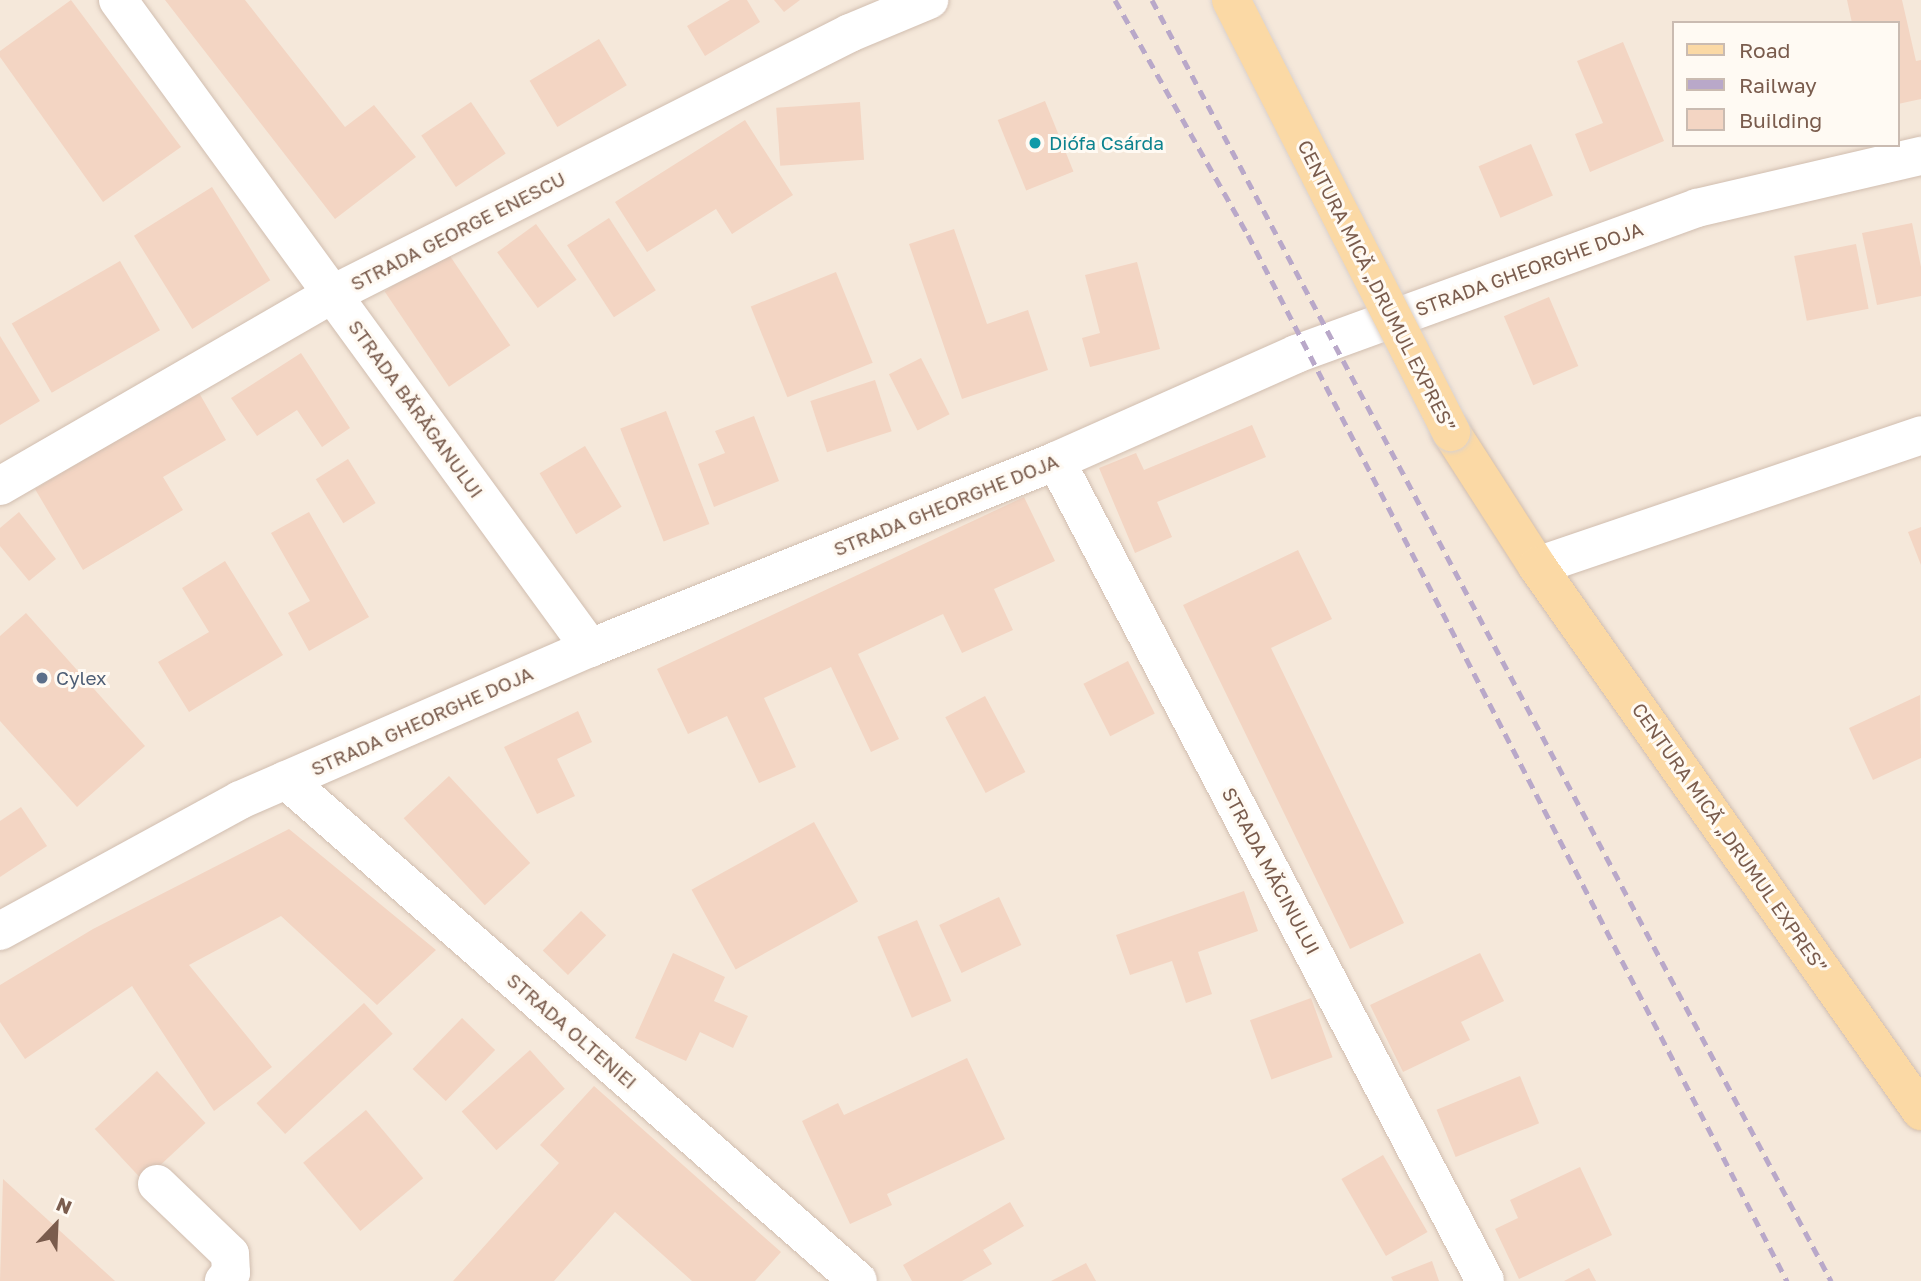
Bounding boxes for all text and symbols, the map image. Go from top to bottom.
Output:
legend [1672,21,1900,147]
text: Road [1739,37,1790,63]
text: Railway [1739,72,1817,98]
text: Building [1739,107,1822,133]
place label: Diófa Csárda [1049,132,1164,154]
marker: Diófa Csárda [1027,135,1043,151]
street label: CENTURA MICĂ „DRUMUL EXPRES” [1293,136,1461,436]
street label: STRADA GEORGE ENESCU [347,167,569,295]
street label: STRADA GHEORGHE DOJA [1412,217,1646,321]
street label: STRADA BĂRĂGANULUI [344,316,488,502]
street label: STRADA GHEORGHE DOJA [830,449,1062,561]
street label: STRADA GHEORGHE DOJA [308,662,536,780]
place label: Cylex [56,667,107,689]
marker: Cylex [34,670,50,686]
street label: CENTURA MICĂ „DRUMUL EXPRES” [1627,698,1833,978]
street label: STRADA MĂCINULUI [1217,784,1325,958]
street label: STRADA OLTENIEI [502,968,642,1094]
north arrow [21,1190,91,1260]
text: N [53,1192,76,1219]

